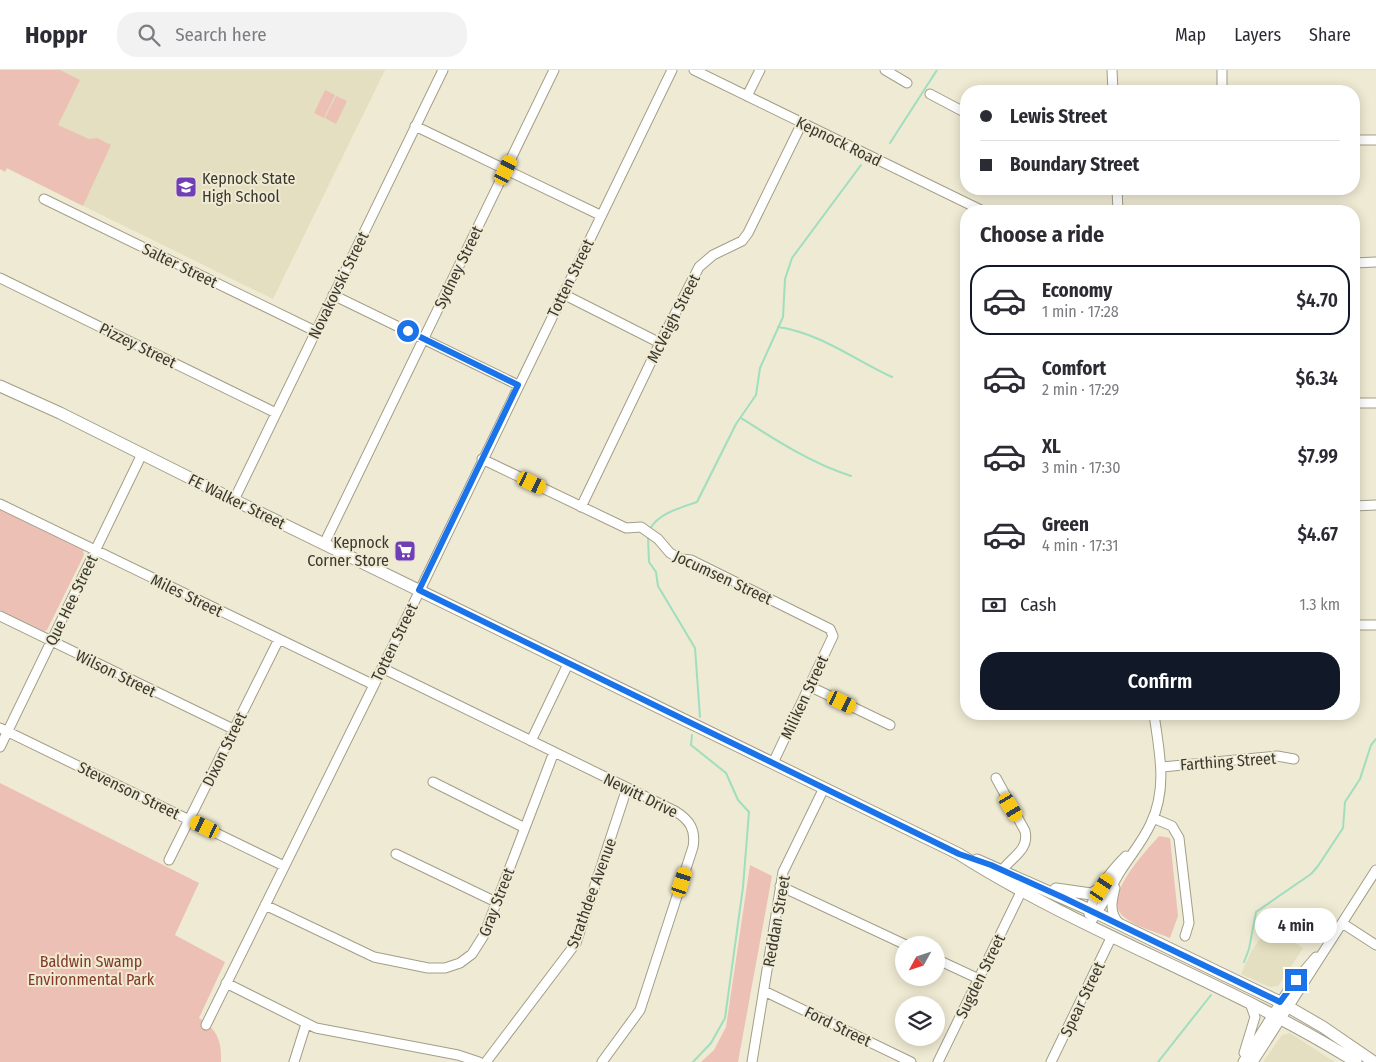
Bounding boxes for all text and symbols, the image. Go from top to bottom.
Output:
search box [117,12,467,57]
text: Hoppr [25,21,87,49]
icon: search [135,21,163,49]
text: Search here [175,23,267,46]
text: Map [1175,24,1206,46]
text: Layers [1234,24,1281,46]
text: Share [1309,24,1351,46]
text: Lewis Street [1010,105,1107,128]
street label: Kepnock Road [793,113,885,170]
car [492,153,519,187]
text: Boundary Street [1010,153,1139,176]
place label: Kepnock State High School [202,169,295,206]
school or university icon: Kepnock State High School [174,175,198,199]
text: Choose a ride [980,221,1104,248]
street label: Sydney Street [430,222,487,312]
street label: Novakovski Street [304,228,373,342]
street label: Totten Street [543,235,598,320]
street label: Salter Street [139,239,221,292]
street label: McVeigh Street [643,270,704,366]
icon: car [982,278,1027,323]
text: Economy [1042,279,1112,302]
text: $4.70 [1297,289,1338,312]
text: 1 min · 17:28 [1042,302,1119,321]
street label: Pizzey Street [96,319,180,373]
route start [397,320,419,342]
icon: car [982,356,1027,401]
text: Comfort [1042,357,1106,380]
text: $6.34 [1296,367,1338,390]
text: 2 min · 17:29 [1042,380,1119,399]
icon: car [982,434,1027,479]
text: XL [1042,435,1061,458]
text: $7.99 [1298,445,1338,468]
text: 3 min · 17:30 [1042,458,1120,477]
street label: FE Walker Street [185,470,289,533]
car [515,470,548,496]
icon: car [982,512,1027,557]
text: Green [1042,513,1089,536]
text: $4.67 [1297,523,1338,546]
place label: Kepnock Corner Store [307,533,390,570]
text: 4 min · 17:31 [1042,536,1119,555]
supermarket icon: Kepnock Corner Store [393,539,417,563]
street label: Jocumsen Street [671,546,776,609]
street label: Que Hee Street [41,551,102,649]
street label: Miles Street [148,570,226,621]
icon: cash [980,591,1008,619]
text: Cash [1020,593,1057,616]
text: 1.3 km [1299,595,1340,614]
street label: Totten Street [367,599,422,684]
street label: Wilson Street [73,646,160,701]
street label: Miliken Street [777,652,832,742]
button: Confirm [980,652,1340,710]
car [825,689,858,715]
street label: Dixon Street [198,708,251,789]
street label: Farthing Street [1179,749,1277,774]
street label: Stevenson Street [75,758,183,824]
street label: Newitt Drive [601,769,681,822]
car [996,790,1025,824]
car [188,814,221,840]
street label: Strathdee Avenue [563,835,620,951]
street label: Gray Street [475,864,519,939]
car [670,865,693,899]
car [1087,871,1116,905]
street label: Reddan Street [759,873,794,968]
callout: 4 min [1255,908,1337,942]
text: 4 min [1278,916,1314,935]
street label: Sugden Street [952,930,1009,1022]
north arrow [895,936,945,986]
map controls [895,936,945,1046]
park label: Baldwin Swamp Environmental Park [28,952,155,989]
street label: Spear Street [1056,958,1109,1040]
route end [1285,969,1307,991]
button: layers [895,996,945,1046]
street label: Ford Street [801,1002,875,1051]

